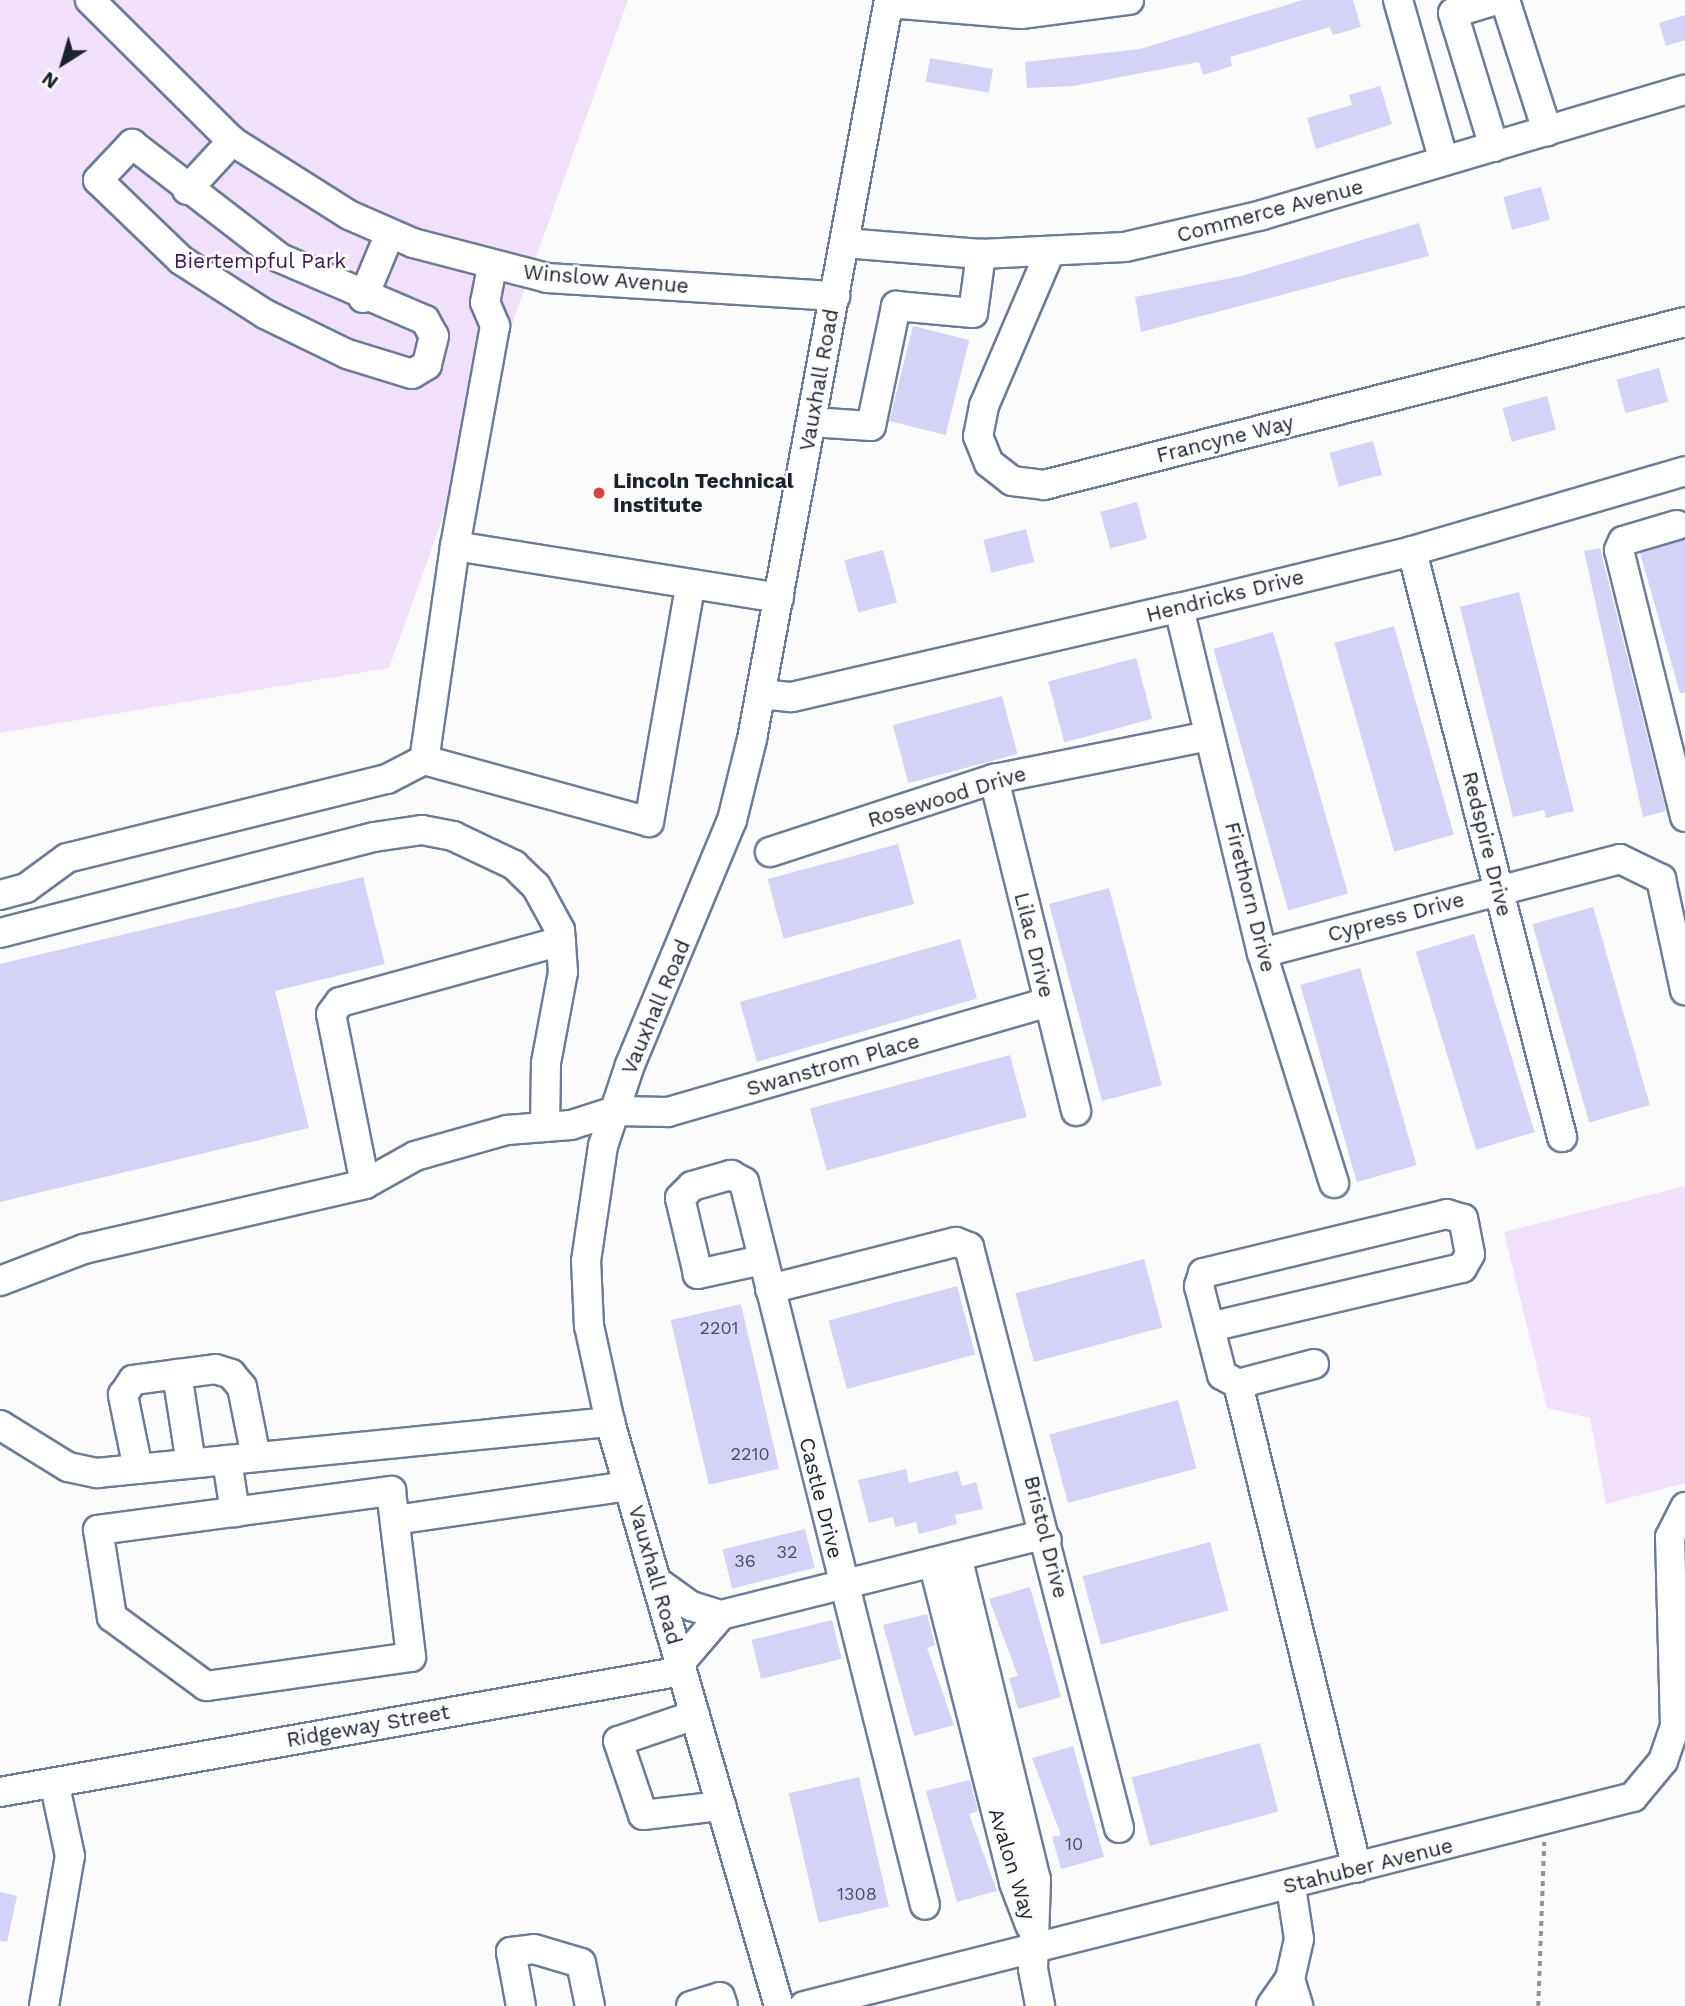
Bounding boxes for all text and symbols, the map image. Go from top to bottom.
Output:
north arrow [28,28,98,98]
text: N [38,67,63,94]
street label: Commerce Avenue [1174,174,1366,248]
park label: Biertempful Park [173,248,347,274]
street label: Winslow Avenue [521,259,691,299]
street label: Vauxhall Road [794,307,844,453]
street label: Francyne Way [1154,410,1296,468]
place label: Lincoln Technical Institute [613,468,794,518]
marker: Lincoln Technical Institute [591,485,607,501]
street label: Hendricks Drive [1144,564,1306,628]
street label: Rosewood Drive [865,761,1029,833]
street label: Redspire Drive [1457,769,1517,919]
street label: Firethorn Drive [1219,819,1281,975]
street label: Cypress Drive [1325,887,1467,947]
street label: Lilac Drive [1009,890,1059,1000]
street label: Vauxhall Road [616,936,696,1078]
street label: Swanstrom Place [744,1028,922,1102]
house number: 2201 [699,1317,739,1339]
street label: Castle Drive [794,1435,848,1561]
house number: 2210 [730,1443,770,1465]
street label: Bristol Drive [1019,1473,1073,1601]
street label: Vauxhall Road [623,1502,687,1648]
house number: 32 [777,1541,797,1563]
house number: 36 [734,1550,756,1572]
street label: Ridgeway Street [284,1699,452,1753]
street label: Avalon Way [983,1805,1041,1923]
house number: 10 [1065,1833,1083,1855]
street label: Stahuber Avenue [1280,1833,1456,1899]
house number: 1308 [837,1883,877,1905]

